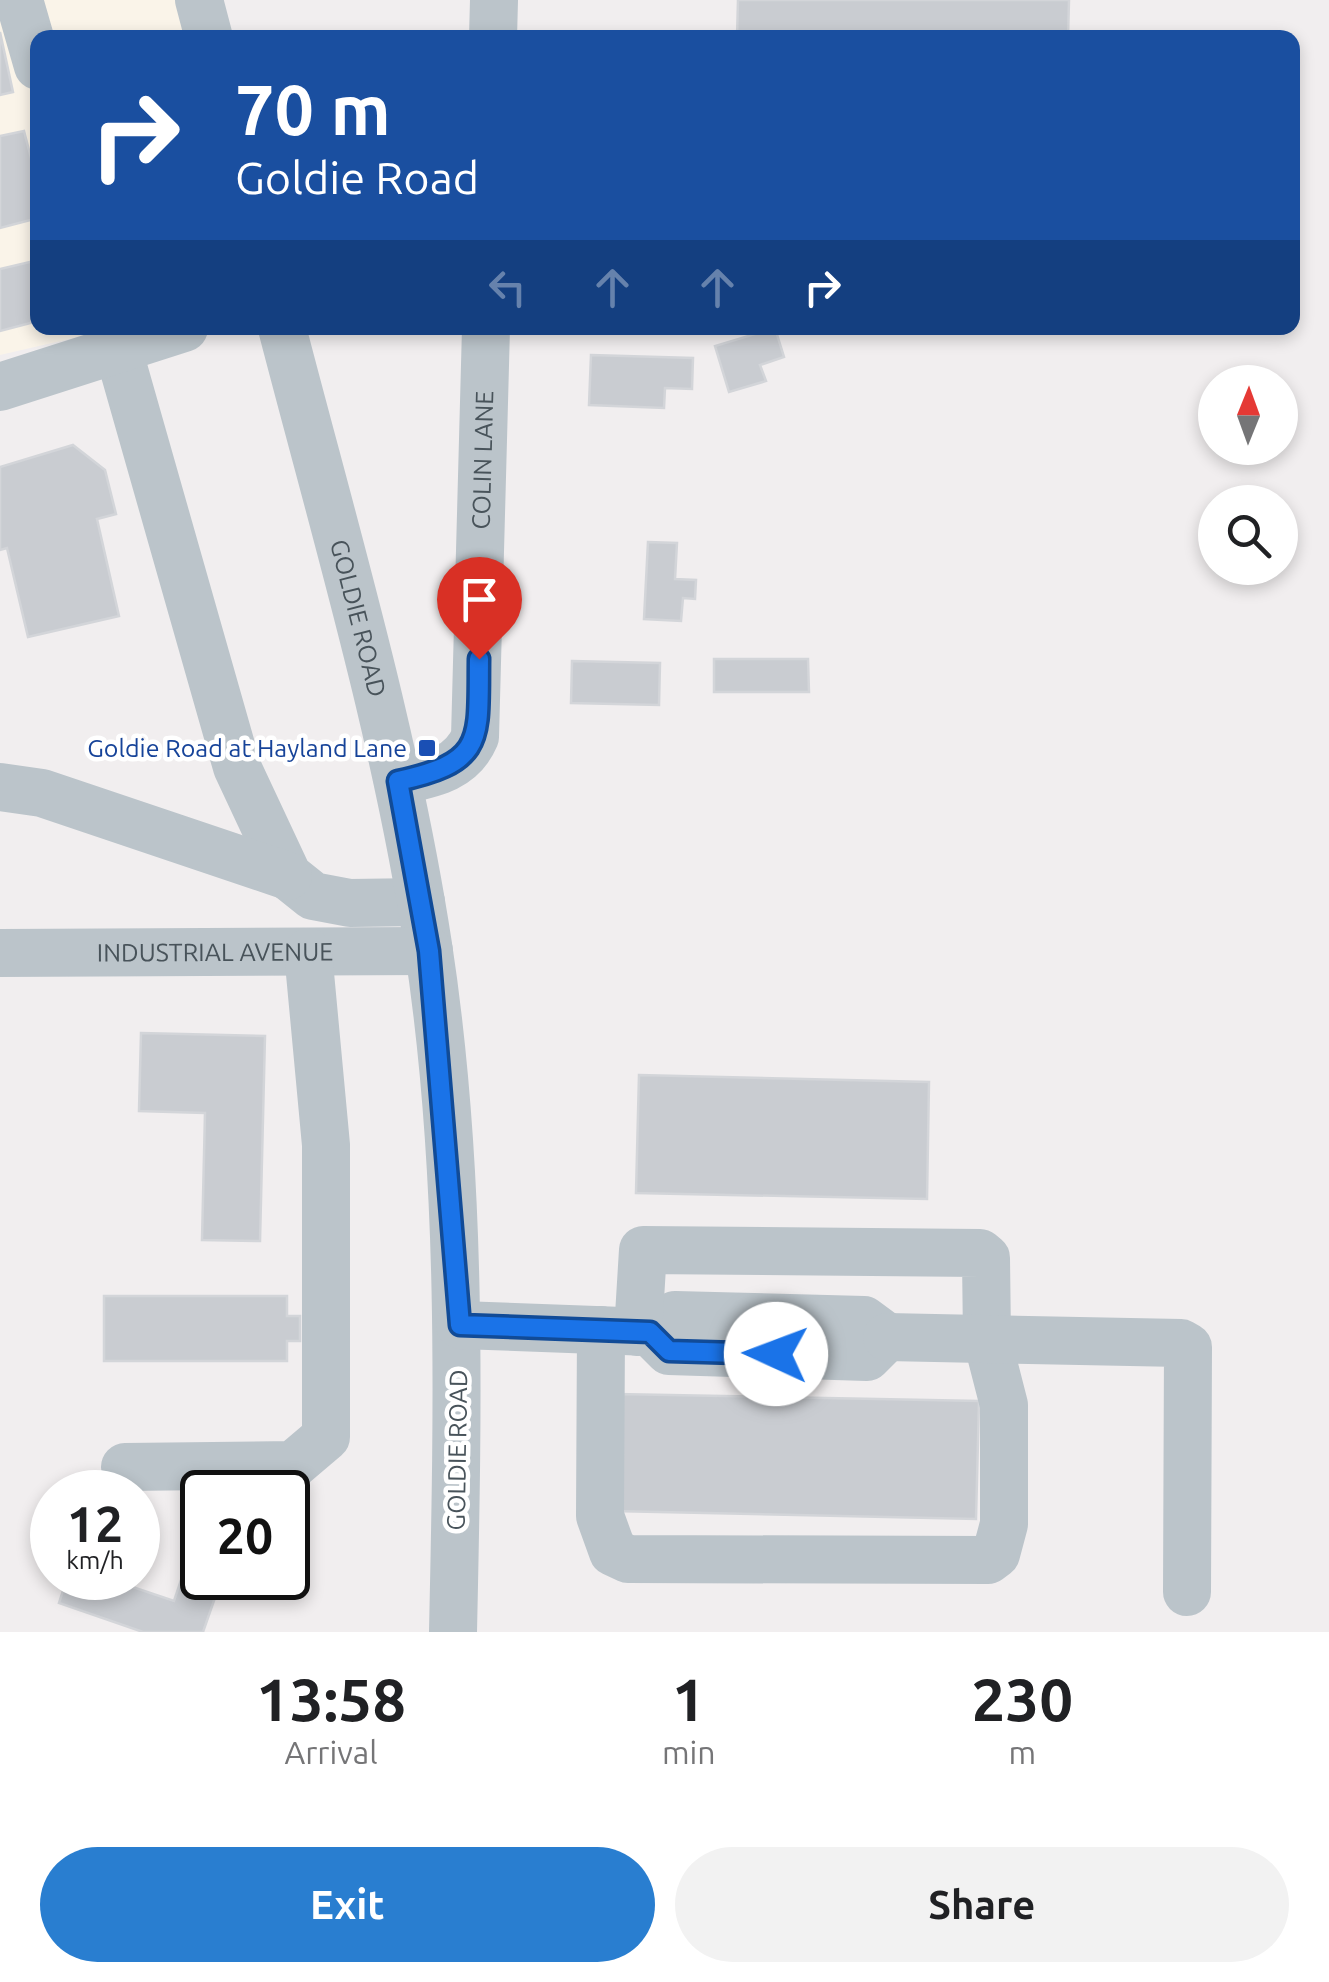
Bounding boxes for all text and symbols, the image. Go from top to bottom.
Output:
icon: right [70,70,200,200]
text: 70 m [235,70,391,148]
text: Goldie Road [235,152,479,203]
icon: left [480,260,535,315]
icon: ahead [585,260,640,315]
icon: ahead [690,260,745,315]
icon: right [795,260,850,315]
north arrow [1198,365,1298,465]
map controls [1198,365,1298,585]
street label: COLIN LANE [467,390,498,530]
button: search [1198,485,1298,585]
street label: GOLDIE ROAD [325,536,392,700]
pin [437,557,522,660]
icon: arrive [452,572,507,627]
place label: Goldie Road at Hayland Lane [87,734,407,762]
marker: Goldie Road at Hayland Lane [416,737,438,759]
street label: INDUSTRIAL AVENUE [97,937,333,967]
position arrow [724,1302,828,1406]
street label: GOLDIE ROAD [442,1369,472,1531]
speed limit sign: 20 [180,1470,310,1600]
text: 12 [67,1495,123,1551]
text: km/h [66,1546,124,1574]
text: 13:58 [256,1665,406,1732]
text: 1 [672,1665,706,1732]
text: 230 [972,1665,1073,1732]
text: Arrival [284,1734,378,1770]
text: min [662,1734,716,1770]
text: m [1008,1734,1036,1770]
button: Exit [40,1847,655,1962]
button: Share [675,1847,1289,1962]

